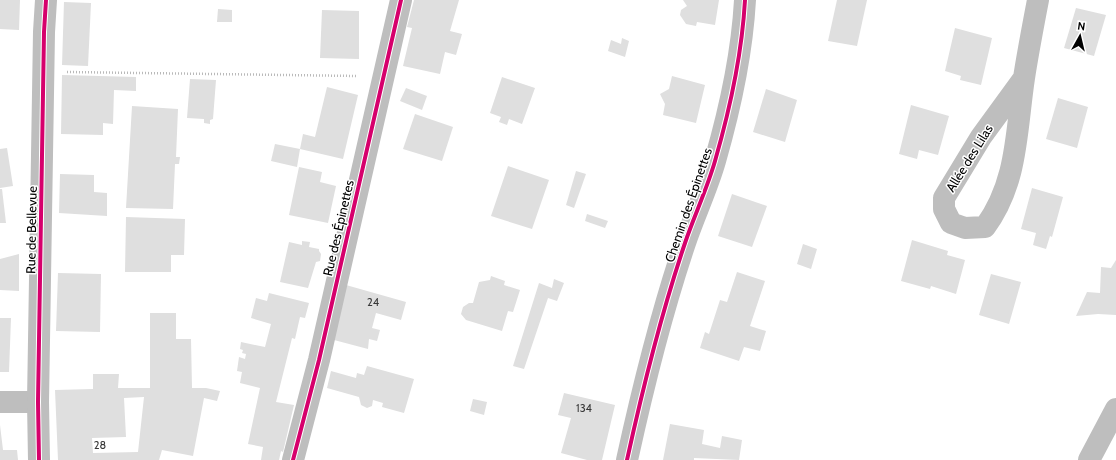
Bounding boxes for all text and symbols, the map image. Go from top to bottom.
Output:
north arrow [1060,16,1100,56]
text: N [1077,19,1086,34]
street label: Allée des Lilas [942,121,996,195]
street label: Chemin des Épinettes [660,145,715,264]
street label: Rue des Épinettes [318,178,357,278]
street label: Rue de Bellevue [22,186,40,274]
house number: 24 [367,295,380,309]
house number: 134 [576,401,593,415]
house number: 28 [94,438,106,452]

